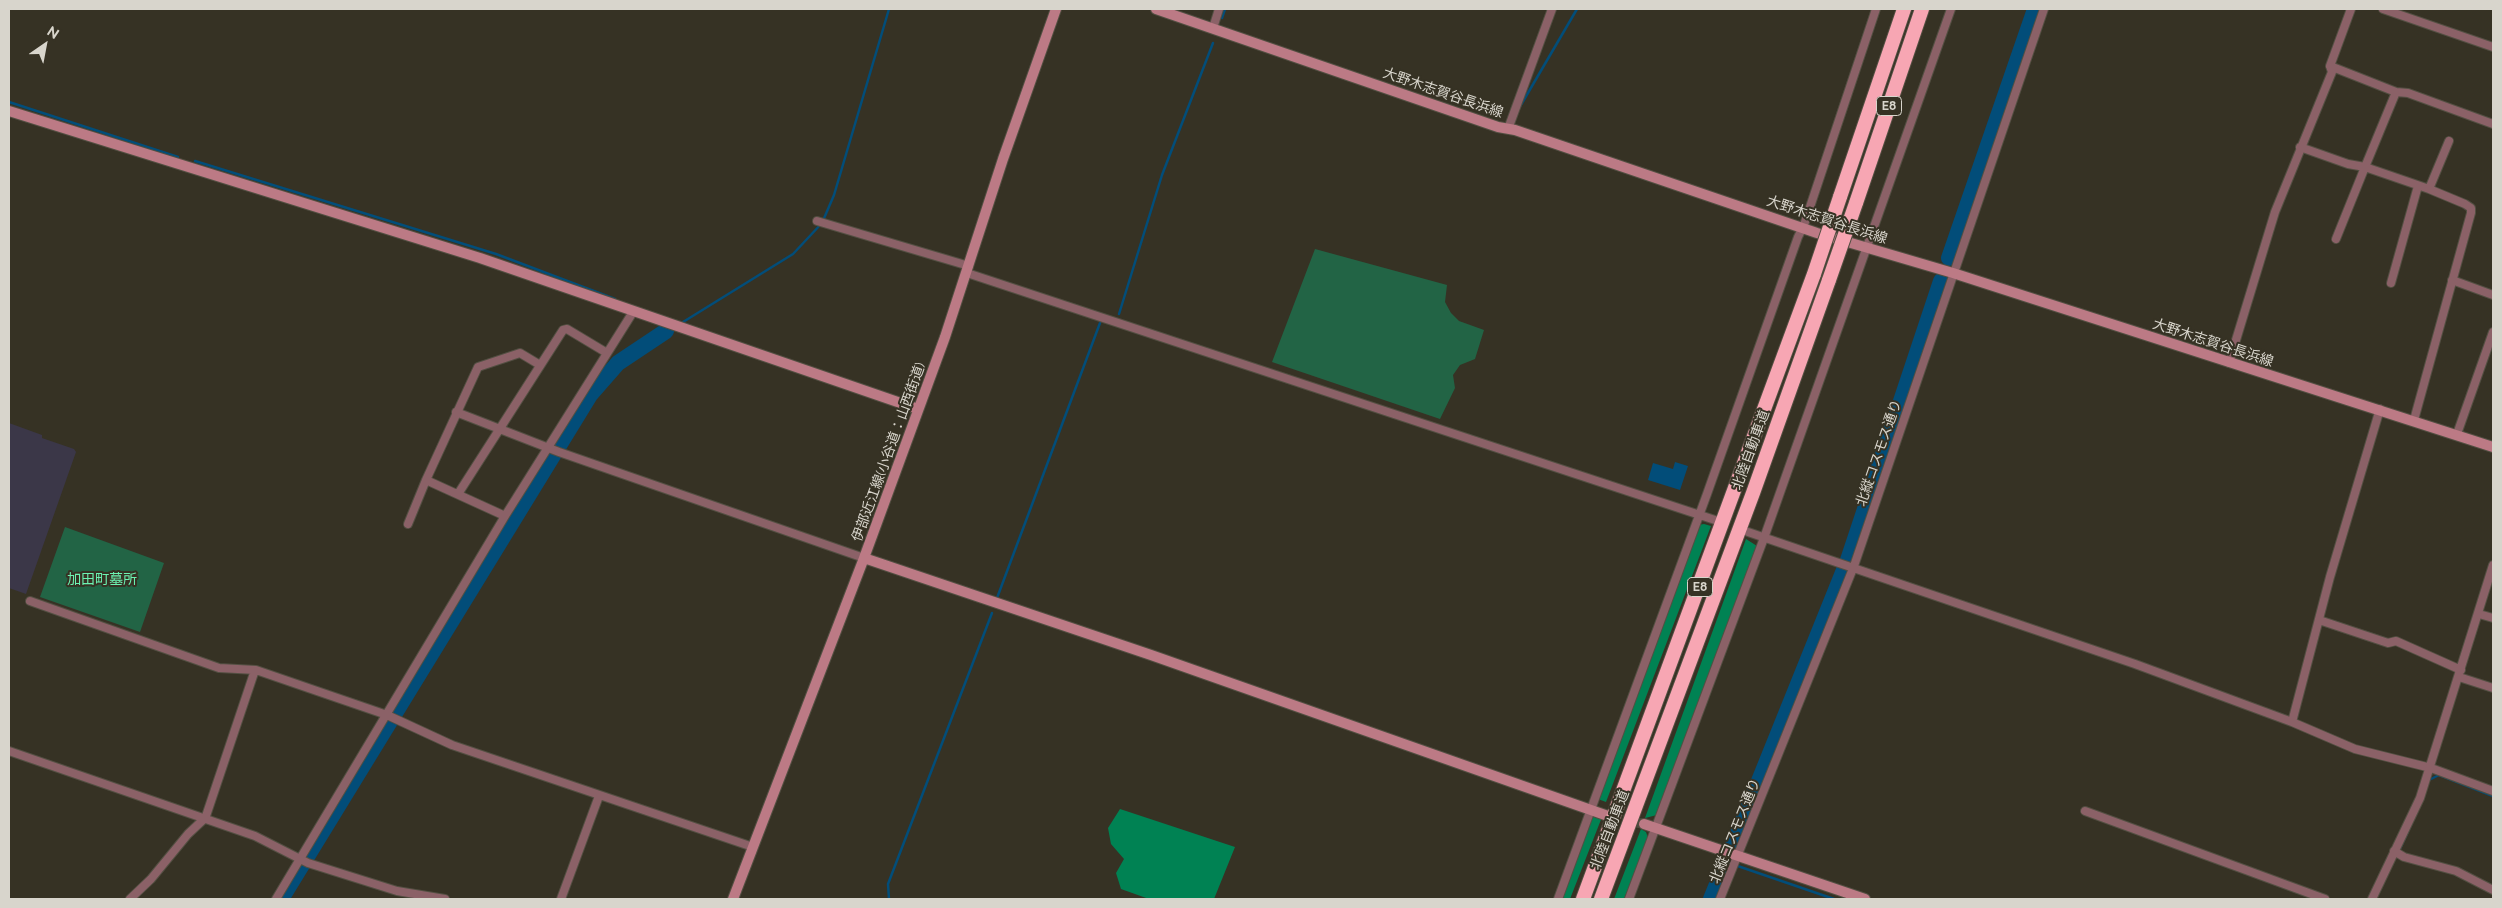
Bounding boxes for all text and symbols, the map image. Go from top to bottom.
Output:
north arrow [20,20,70,70]
text: N [44,23,62,42]
street label: 大野木志賀谷長浜線 [1381,65,1505,121]
road number: E8 [1876,96,1902,115]
street label: 大野木志賀谷長浜線 [1764,193,1890,247]
street label: 大野木志賀谷長浜線 [2150,316,2276,370]
street label: 伊部近江線(小谷道：山西街道) [849,360,929,544]
street label: 北縦コスモス通り [1853,397,1905,509]
street label: 北陸自動車道 [1729,408,1773,492]
park label: 加田町墓所 [67,572,137,588]
road number: E8 [1688,578,1712,596]
street label: 北縦コスモス通り [1706,776,1764,886]
street label: 北陸自動車道 [1587,788,1633,872]

